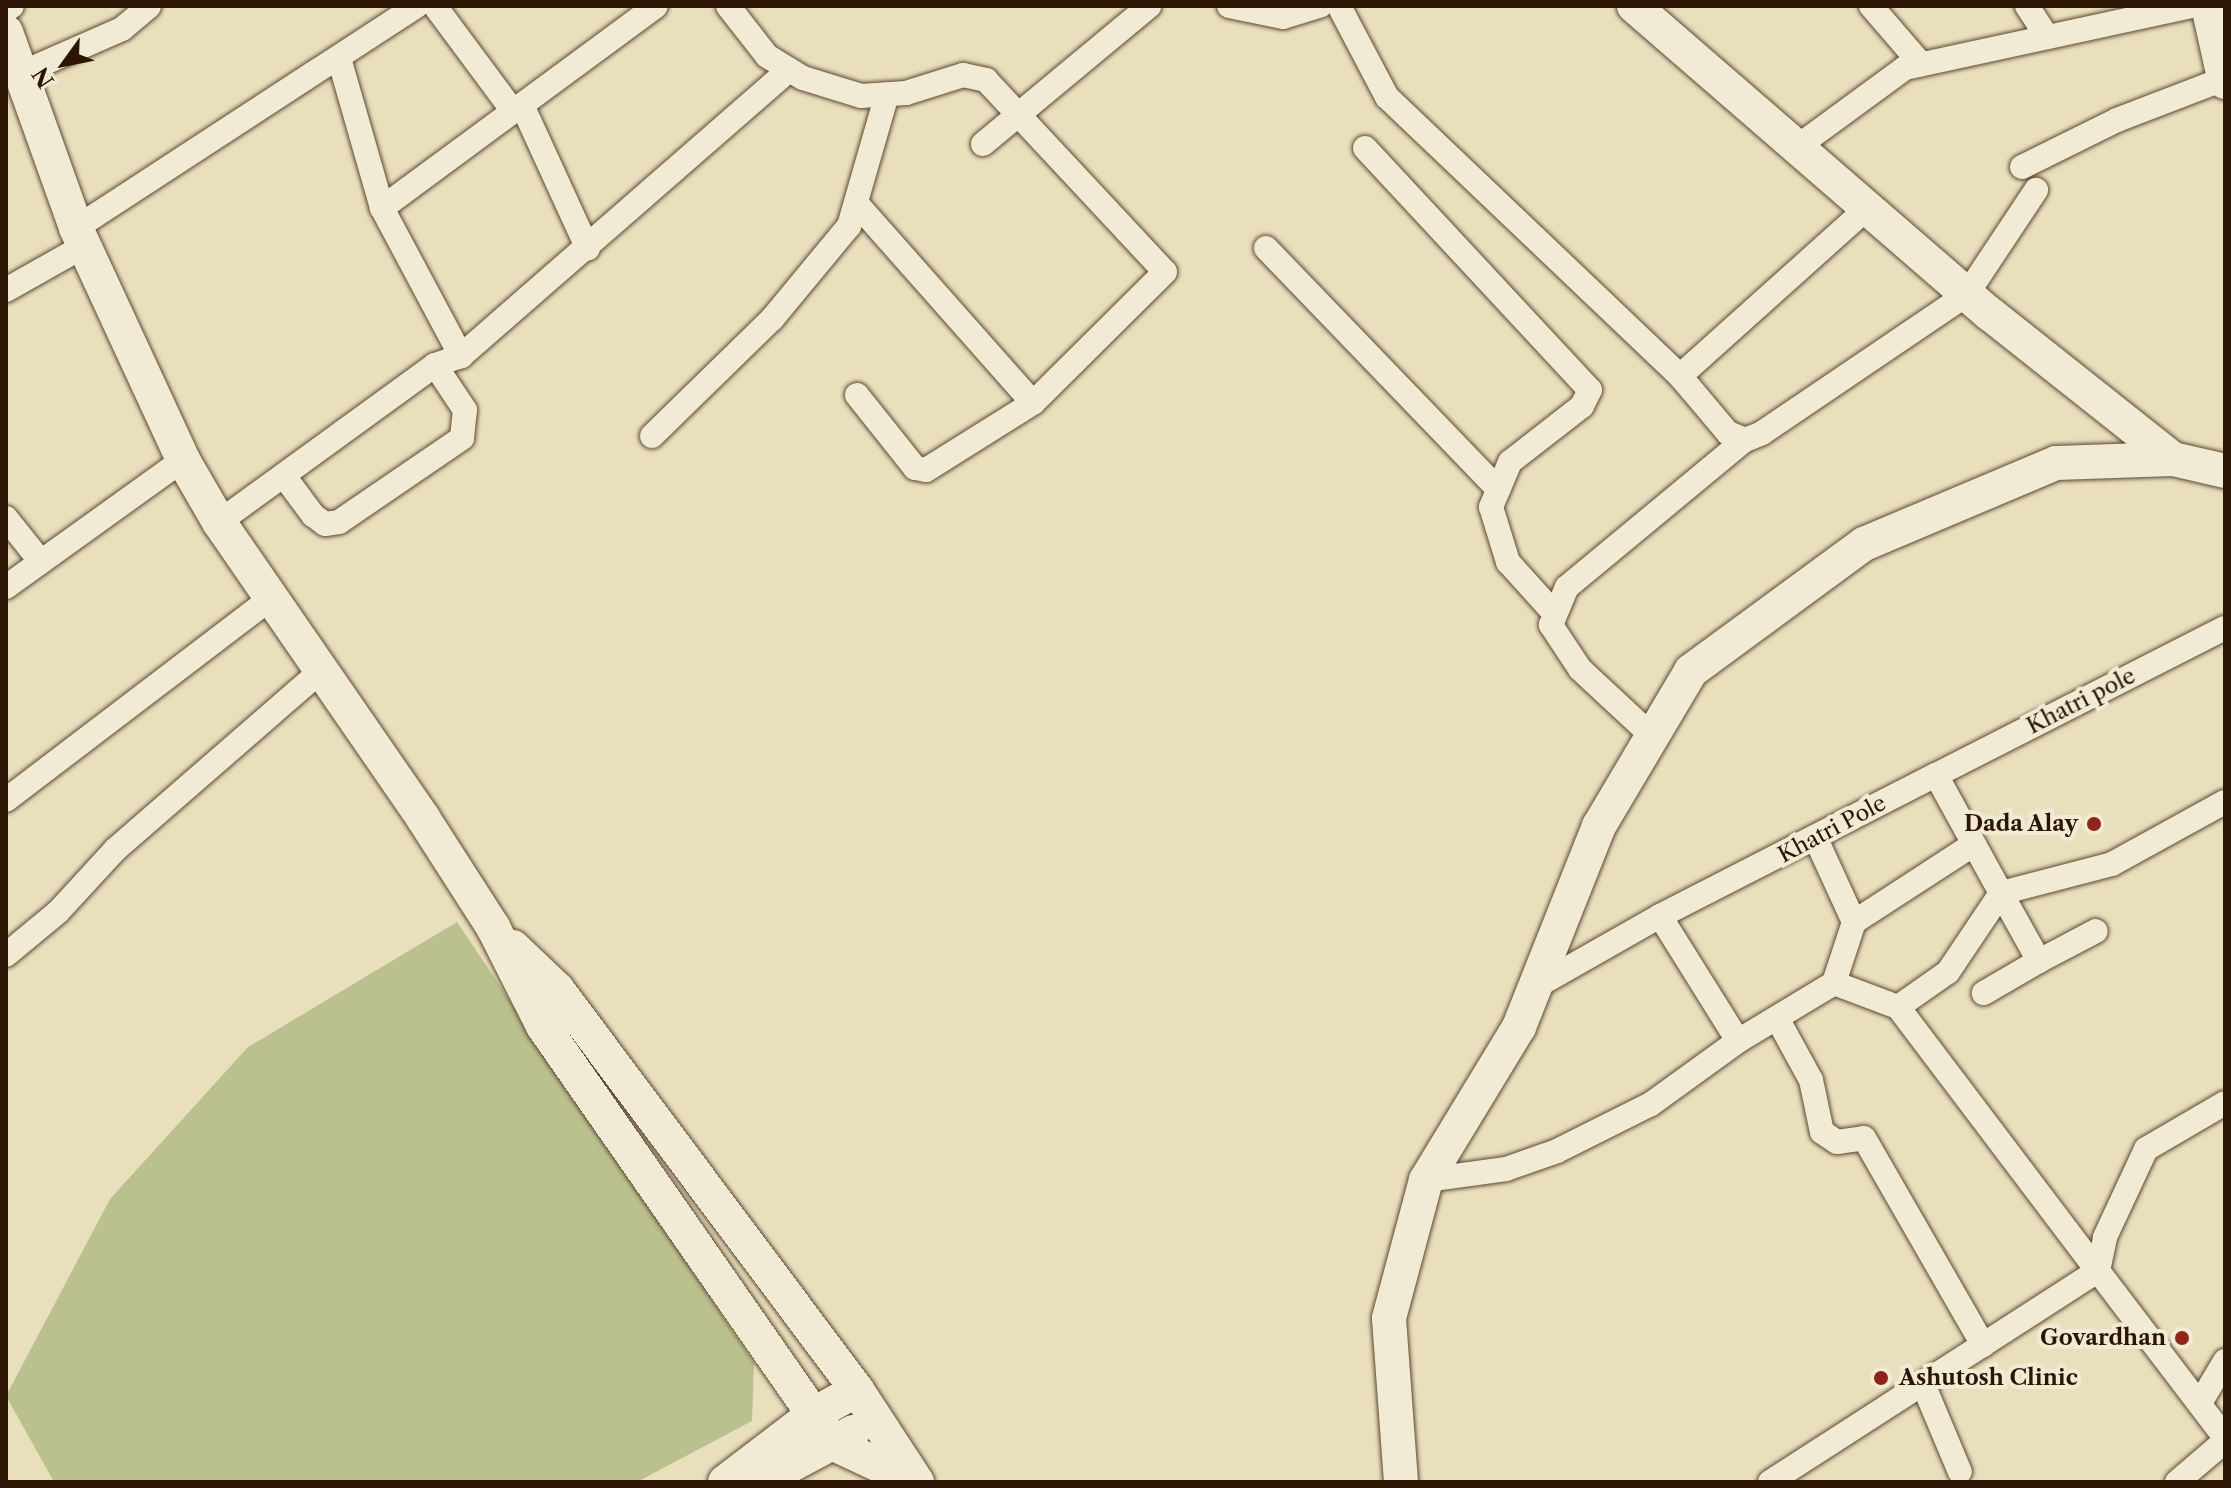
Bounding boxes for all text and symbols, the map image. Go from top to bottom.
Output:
north arrow [24,24,104,104]
text: N [27,62,60,93]
street label: Khatri pole [2022,662,2140,740]
street label: Khatri Pole [1774,790,1890,868]
place label: Dada Alay [1963,811,2078,837]
marker: Dada Alay [2085,815,2103,833]
place label: Govardhan [2040,1325,2166,1351]
marker: Govardhan [2173,1329,2191,1347]
place label: Ashutosh Clinic [1899,1365,2078,1391]
marker: Ashutosh Clinic [1870,1367,1892,1389]

